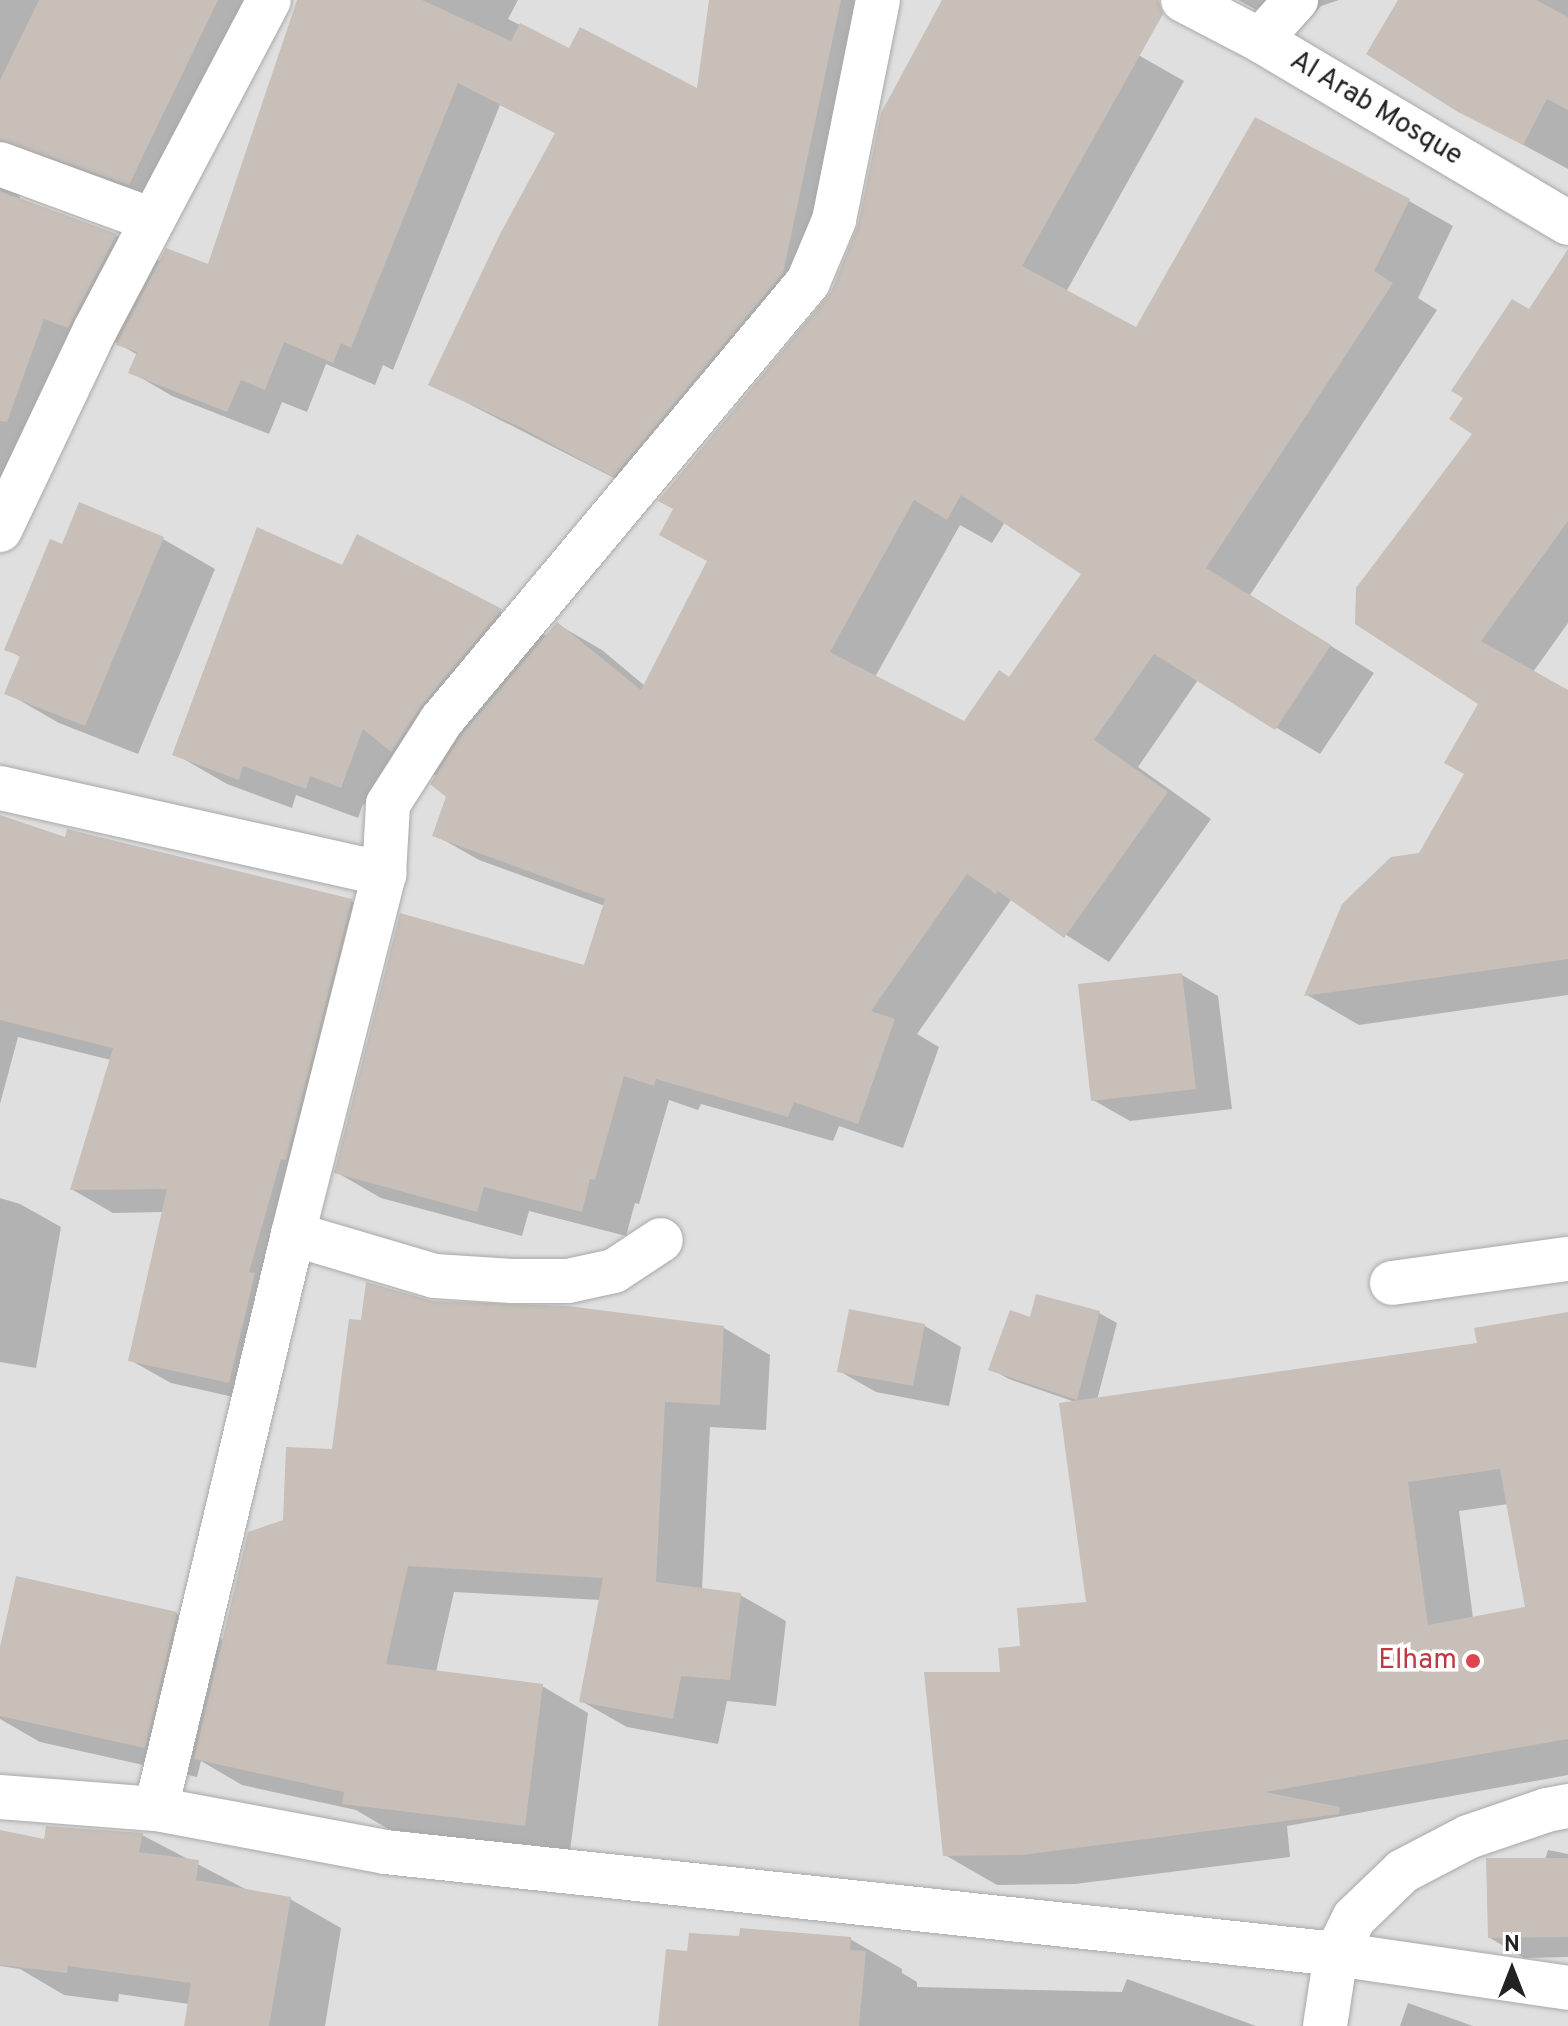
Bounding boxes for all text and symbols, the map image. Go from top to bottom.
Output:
street label: Al Arab Mosque [1283,44,1469,174]
place label: Elham [1378,1644,1457,1678]
marker: Elham [1464,1652,1482,1670]
north arrow [1472,1930,1552,2010]
text: N [1504,1932,1520,1959]

